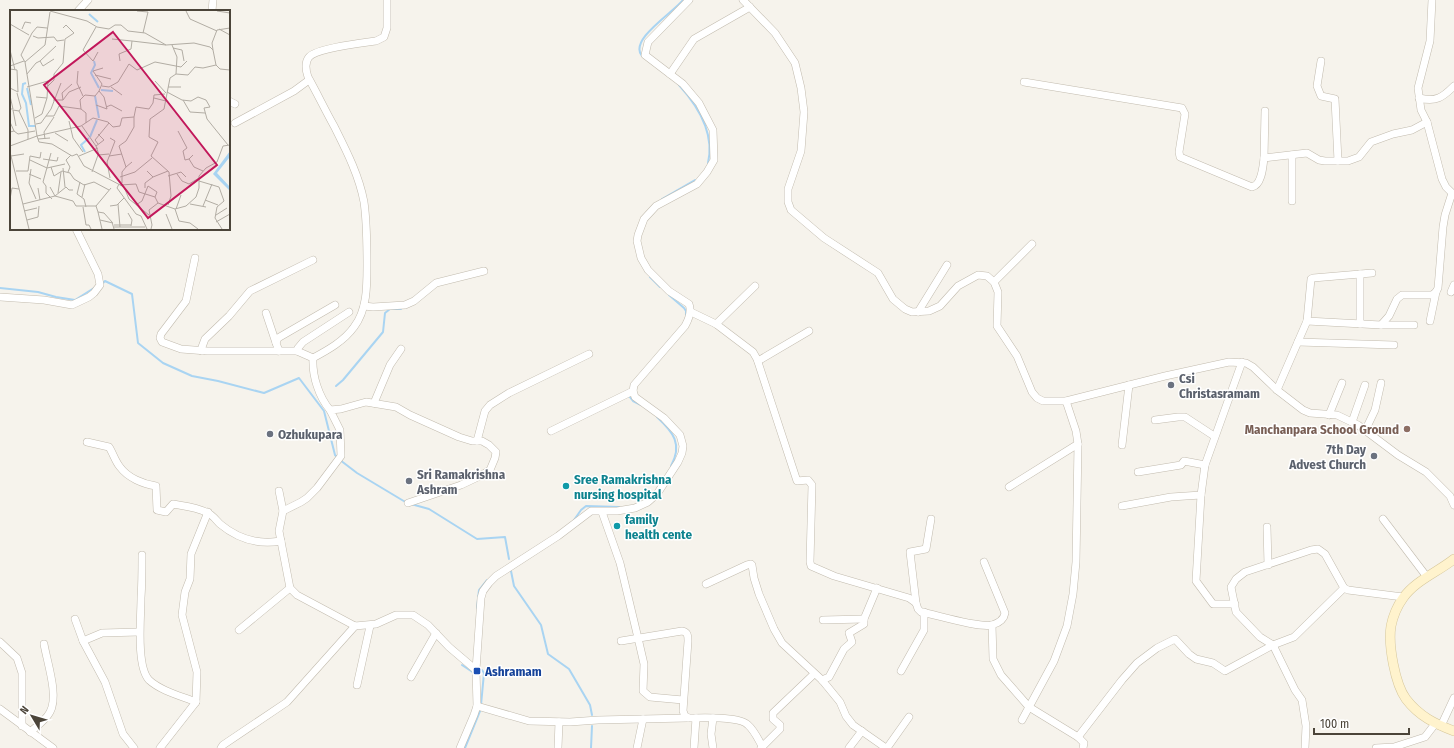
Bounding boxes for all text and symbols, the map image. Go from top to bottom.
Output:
inset map [10,10,230,230]
place label: Csi Christasramam [1179,371,1260,401]
marker: Csi Christasramam [1166,380,1176,390]
place label: Manchanpara School Ground [1245,422,1399,437]
marker: Manchanpara School Ground [1402,424,1412,434]
place label: Ozhukupara [278,427,343,442]
marker: Ozhukupara [265,429,275,439]
place label: 7th Day Advest Church [1288,442,1367,472]
marker: 7th Day Advest Church [1369,451,1379,461]
place label: Sri Ramakrishna Ashram [416,467,506,497]
place label: Sree Ramakrishna nursing hospital [574,472,672,502]
marker: Sri Ramakrishna Ashram [404,476,414,486]
marker: Sree Ramakrishna nursing hospital [561,481,571,491]
place label: family health cente [625,512,692,542]
marker: family health cente [612,521,622,531]
place label: Ashramam [484,664,542,679]
marker: Ashramam [472,666,482,676]
north arrow [12,696,52,736]
text: N [17,704,32,717]
scale bar [1314,710,1409,736]
text: 100 m [1320,717,1349,731]

